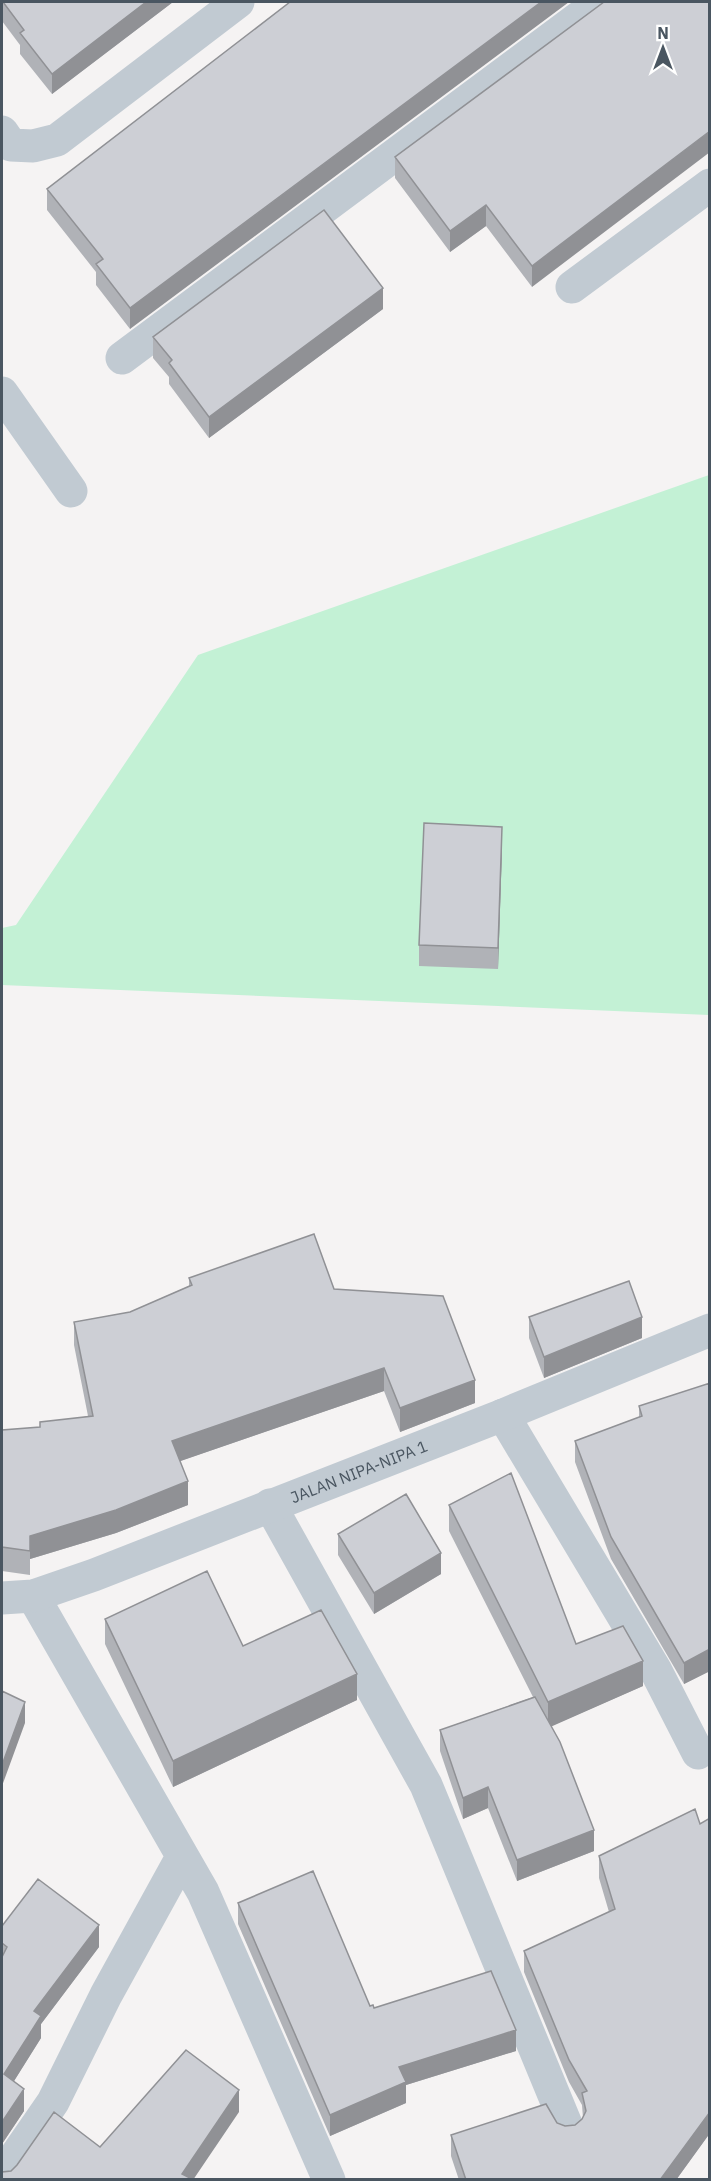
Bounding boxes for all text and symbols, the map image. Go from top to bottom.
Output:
north arrow [633,18,693,78]
text: N [657,23,669,43]
street label: JALAN NIPA-NIPA 1 [288,1436,430,1507]

